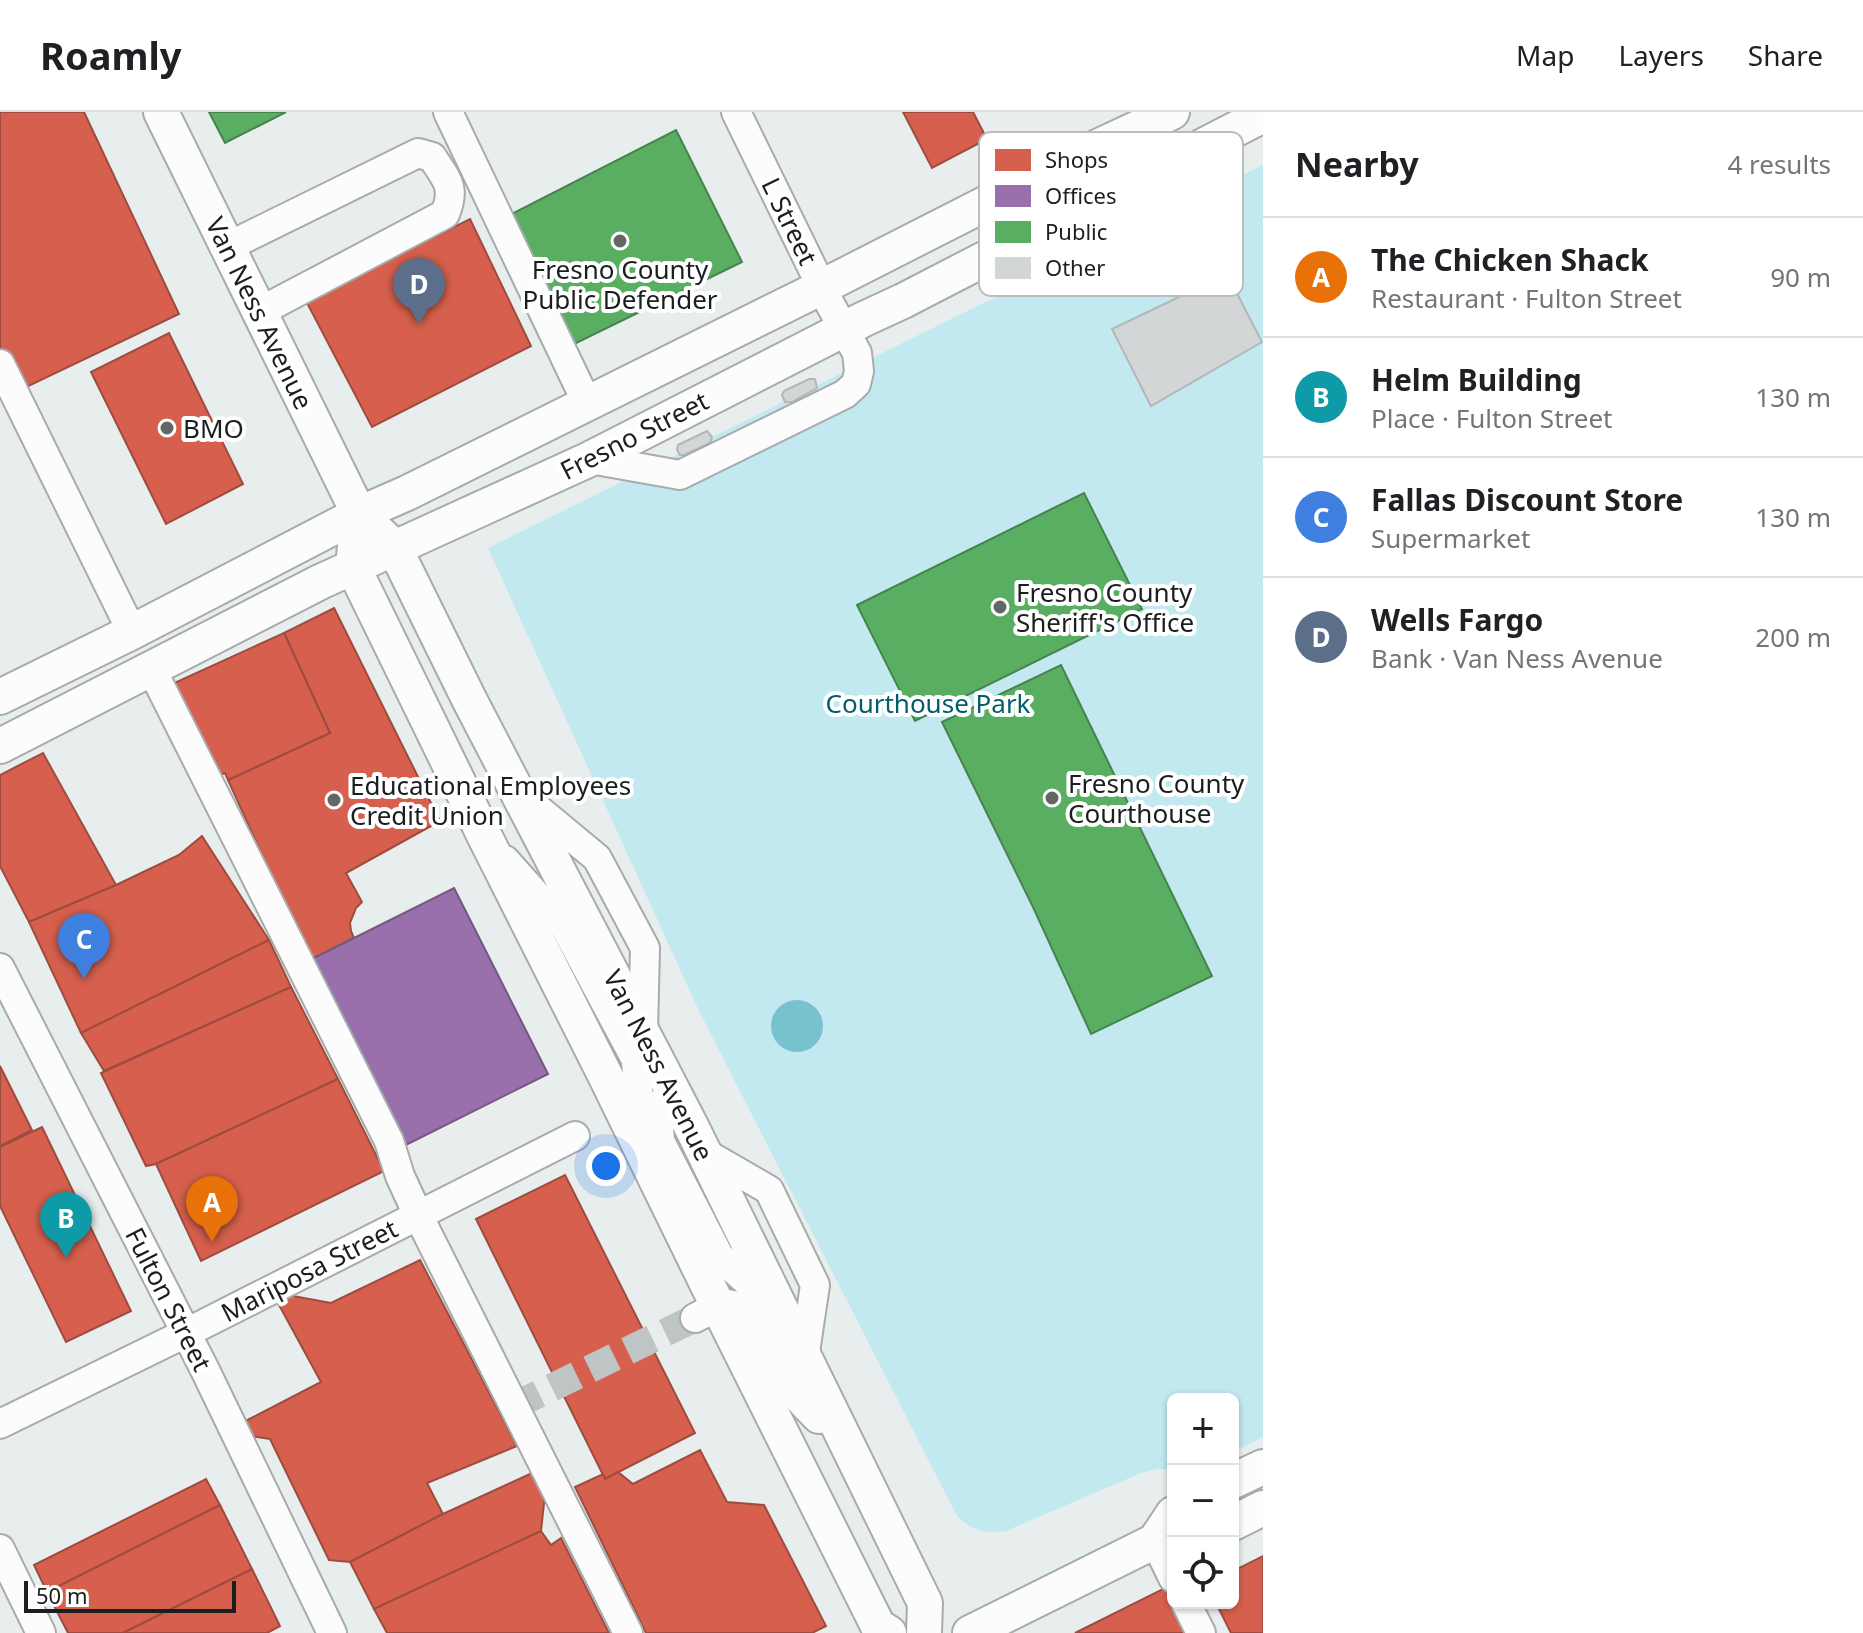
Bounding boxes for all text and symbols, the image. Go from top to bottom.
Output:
text: Roamly [40,29,182,81]
text: Map [1516,36,1574,74]
text: Layers [1618,36,1704,74]
text: Share [1748,36,1823,74]
legend [979,132,1243,296]
text: Nearby [1295,141,1419,187]
text: Shops [1045,144,1108,174]
text: 4 results [1727,146,1831,182]
street label: L Street [753,171,827,271]
text: Offices [1045,180,1117,210]
street label: Van Ness Avenue [198,211,322,415]
text: Public [1045,216,1107,246]
marker: Fresno County Public Defender [611,232,629,250]
text: The Chicken Shack [1371,239,1649,280]
place label: Fresno County Public Defender [522,251,718,317]
text: Other [1045,252,1105,282]
pin: D [393,258,445,324]
text: A [1312,259,1330,295]
text: 90 m [1770,259,1831,295]
text: Restaurant · Fulton Street [1371,280,1682,316]
text: Helm Building [1371,359,1582,400]
text: B [1312,379,1330,415]
text: 130 m [1755,379,1831,415]
street label: Fresno Street [554,382,714,488]
text: Place · Fulton Street [1371,400,1612,436]
place label: BMO [183,410,244,446]
marker: BMO [158,419,176,437]
text: Fallas Discount Store [1371,479,1683,520]
text: C [1313,499,1329,535]
text: 130 m [1755,499,1831,535]
text: Supermarket [1371,520,1530,556]
place label: Fresno County Sheriff's Office [1016,574,1194,640]
marker: Fresno County Sheriff's Office [991,598,1009,616]
text: Wells Fargo [1371,599,1543,640]
text: D [1311,619,1331,655]
text: 200 m [1755,619,1831,655]
text: Bank · Van Ness Avenue [1371,640,1663,676]
park label: Courthouse Park [825,685,1031,721]
place label: Fresno County Courthouse [1068,765,1245,831]
place label: Educational Employees Credit Union [350,767,631,833]
marker: Fresno County Courthouse [1043,789,1061,807]
marker: Educational Employees Credit Union [325,791,343,809]
pin: C [58,913,110,979]
street label: Van Ness Avenue [595,963,723,1167]
your location [586,1146,626,1186]
pin: A [186,1176,238,1242]
pin: B [40,1192,92,1258]
street label: Mariposa Street [215,1210,403,1330]
street label: Fulton Street [117,1221,221,1377]
map controls [1167,1393,1239,1609]
button: + [1167,1393,1239,1465]
button: − [1167,1465,1239,1537]
button: locate [1167,1537,1239,1609]
scale bar [24,1577,236,1613]
text: 50 m [36,1580,87,1610]

